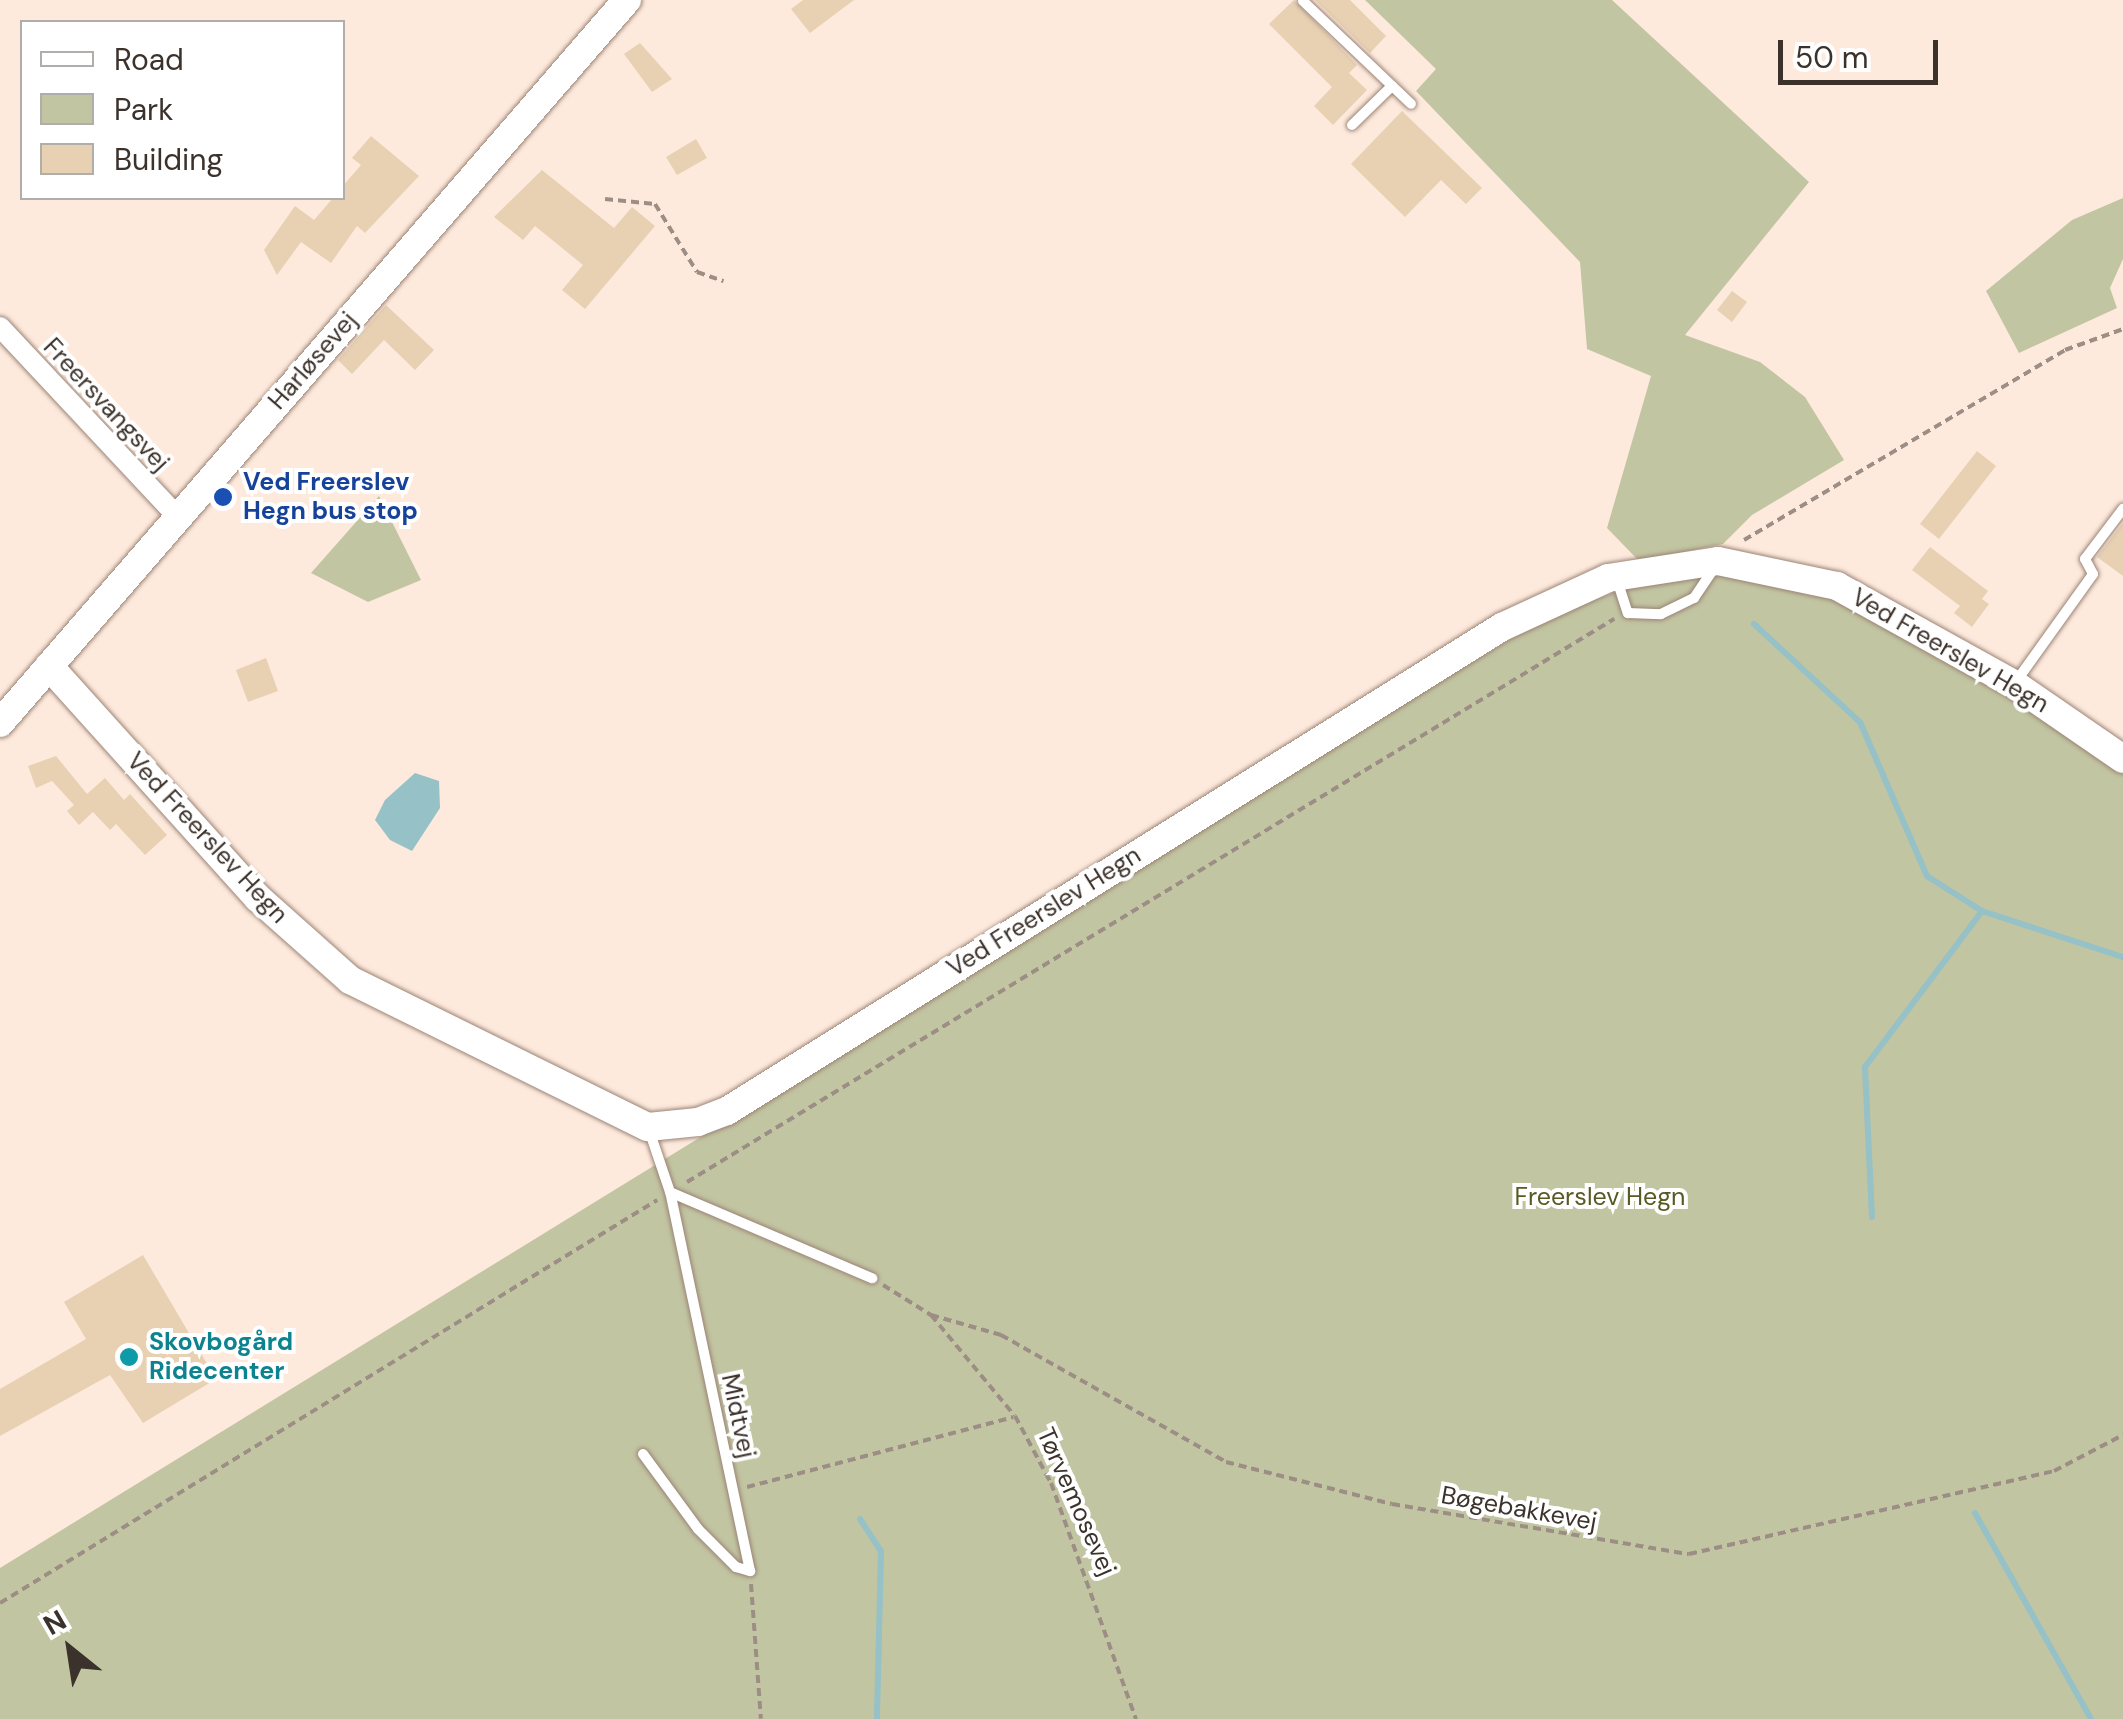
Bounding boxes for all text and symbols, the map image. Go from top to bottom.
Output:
legend [20,20,345,200]
scale bar [1783,20,1943,82]
text: 50 m [1795,38,1869,77]
text: Road [114,40,184,79]
text: Park [114,90,173,129]
text: Building [114,140,223,179]
street label: Harløsevej [262,306,364,416]
street label: Freersvangsvej [37,332,175,478]
place label: Ved Freerslev Hegn bus stop [243,468,418,527]
marker: Ved Freerslev Hegn bus stop [212,486,234,508]
street label: Ved Freerslev Hegn [1846,582,2054,720]
street label: Ved Freerslev Hegn [120,746,294,930]
street label: Ved Freerslev Hegn [942,840,1146,984]
park label: Freerslev Hegn [1515,1182,1685,1212]
place label: Skovbogård Ridecenter [149,1328,293,1387]
marker: Skovbogård Ridecenter [118,1346,140,1368]
street label: Midtvej [714,1371,762,1461]
street label: Tørvemosevej [1030,1423,1122,1581]
street label: Bøgebakkevej [1439,1481,1599,1537]
north arrow [20,1599,120,1699]
text: N [37,1601,73,1644]

